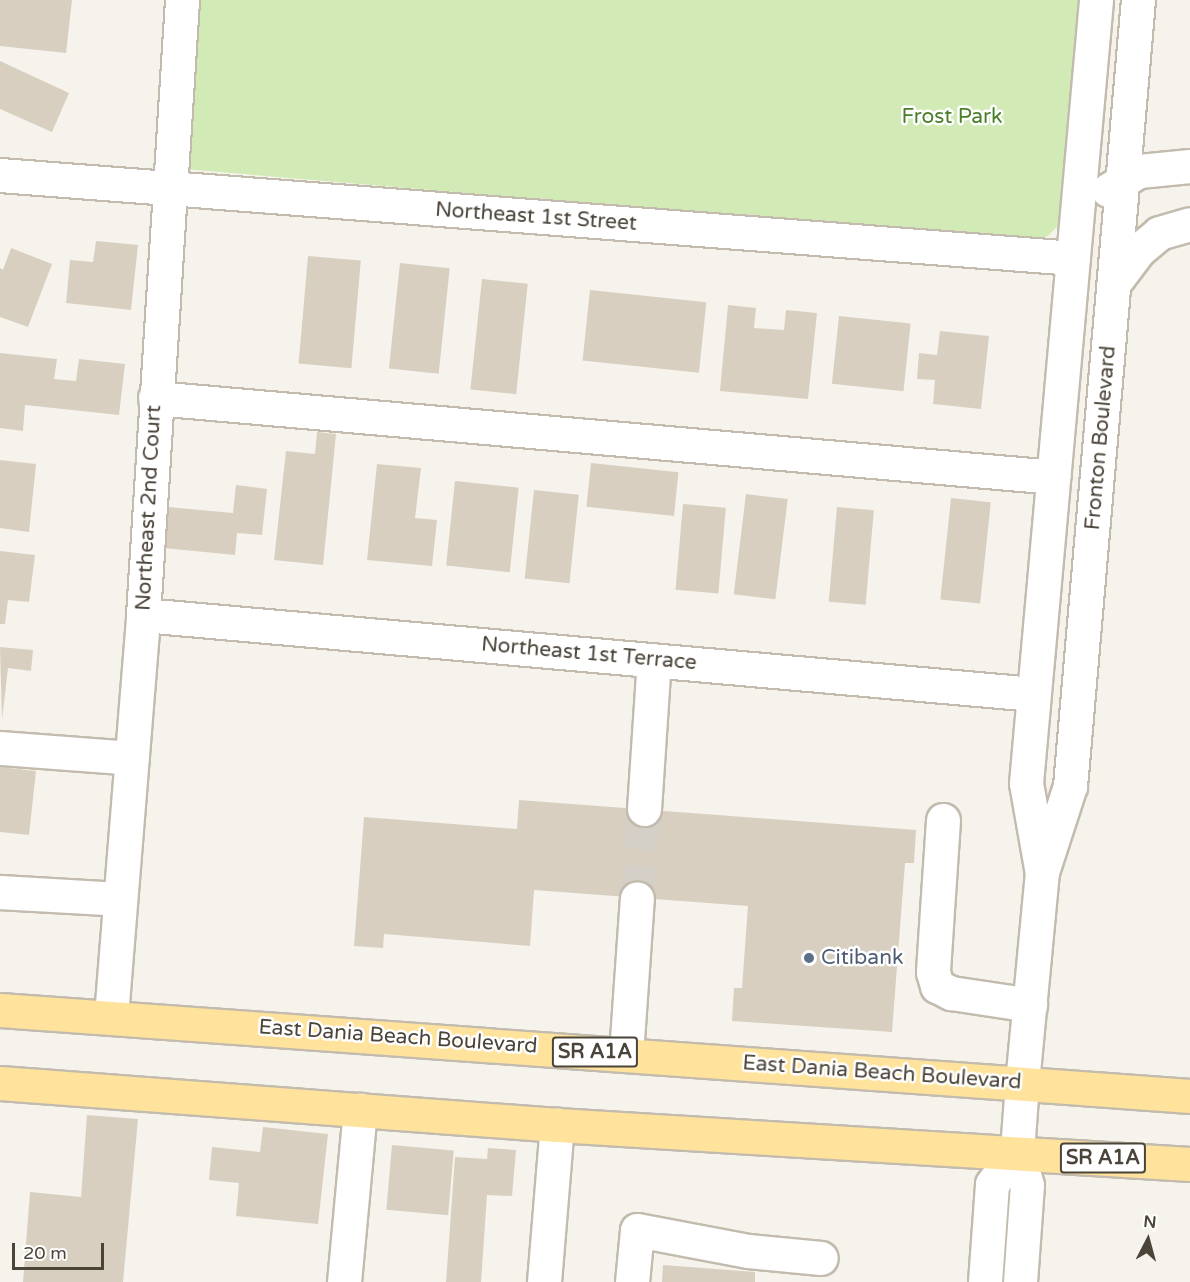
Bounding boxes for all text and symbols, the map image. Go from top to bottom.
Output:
park label: Frost Park [901,104,1003,130]
street label: Northeast 1st Street [434,197,638,237]
street label: Fronton Boulevard [1080,345,1122,531]
street label: Northeast 2nd Court [131,405,167,611]
street label: Northeast 1st Terrace [480,632,698,676]
place label: Citibank [821,945,903,971]
marker: Citibank [802,951,816,965]
street label: East Dania Beach Boulevard [258,1015,538,1059]
road number: SR A1A [552,1035,638,1069]
street label: East Dania Beach Boulevard [742,1051,1022,1095]
road number: SR A1A [1060,1141,1146,1175]
north arrow [1118,1210,1178,1270]
text: N [1142,1211,1157,1233]
scale bar [15,1231,106,1269]
text: 20 m [23,1242,67,1264]

